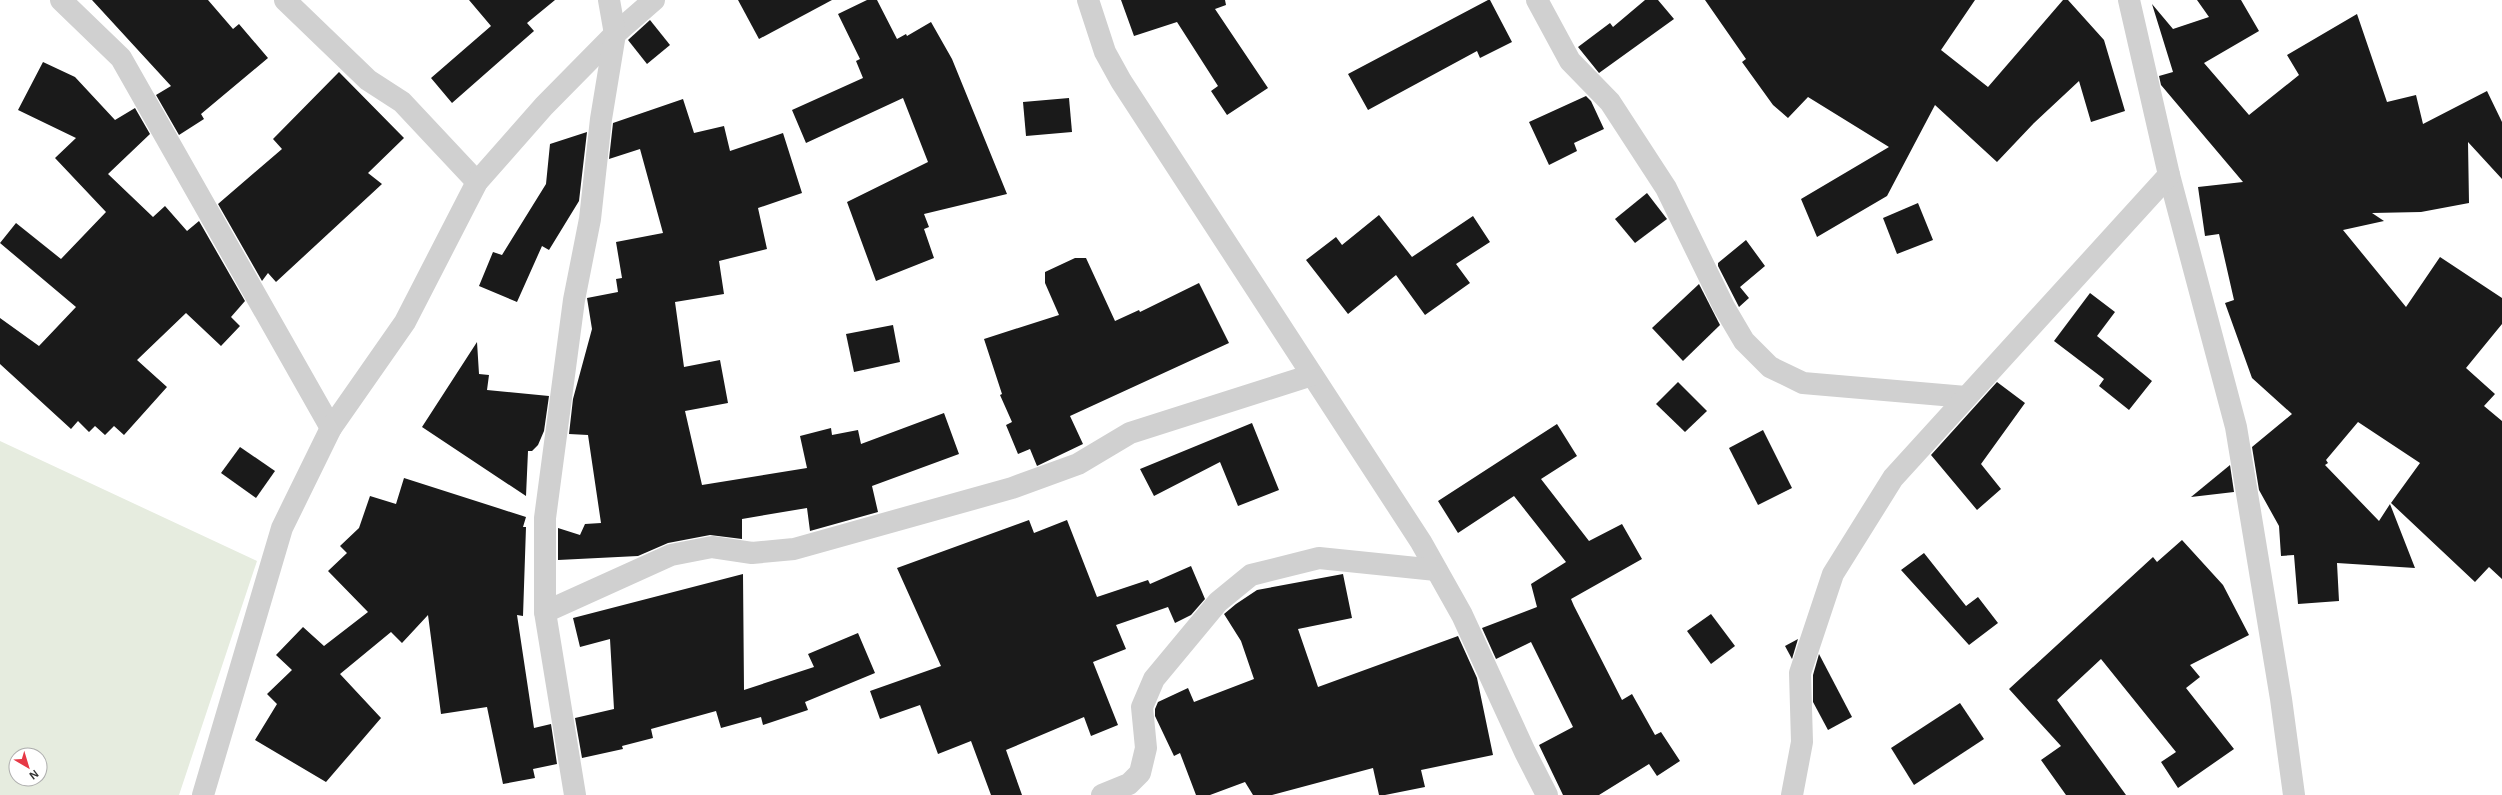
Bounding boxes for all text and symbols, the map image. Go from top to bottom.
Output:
north arrow [8,747,48,787]
text: N [27,768,41,782]

